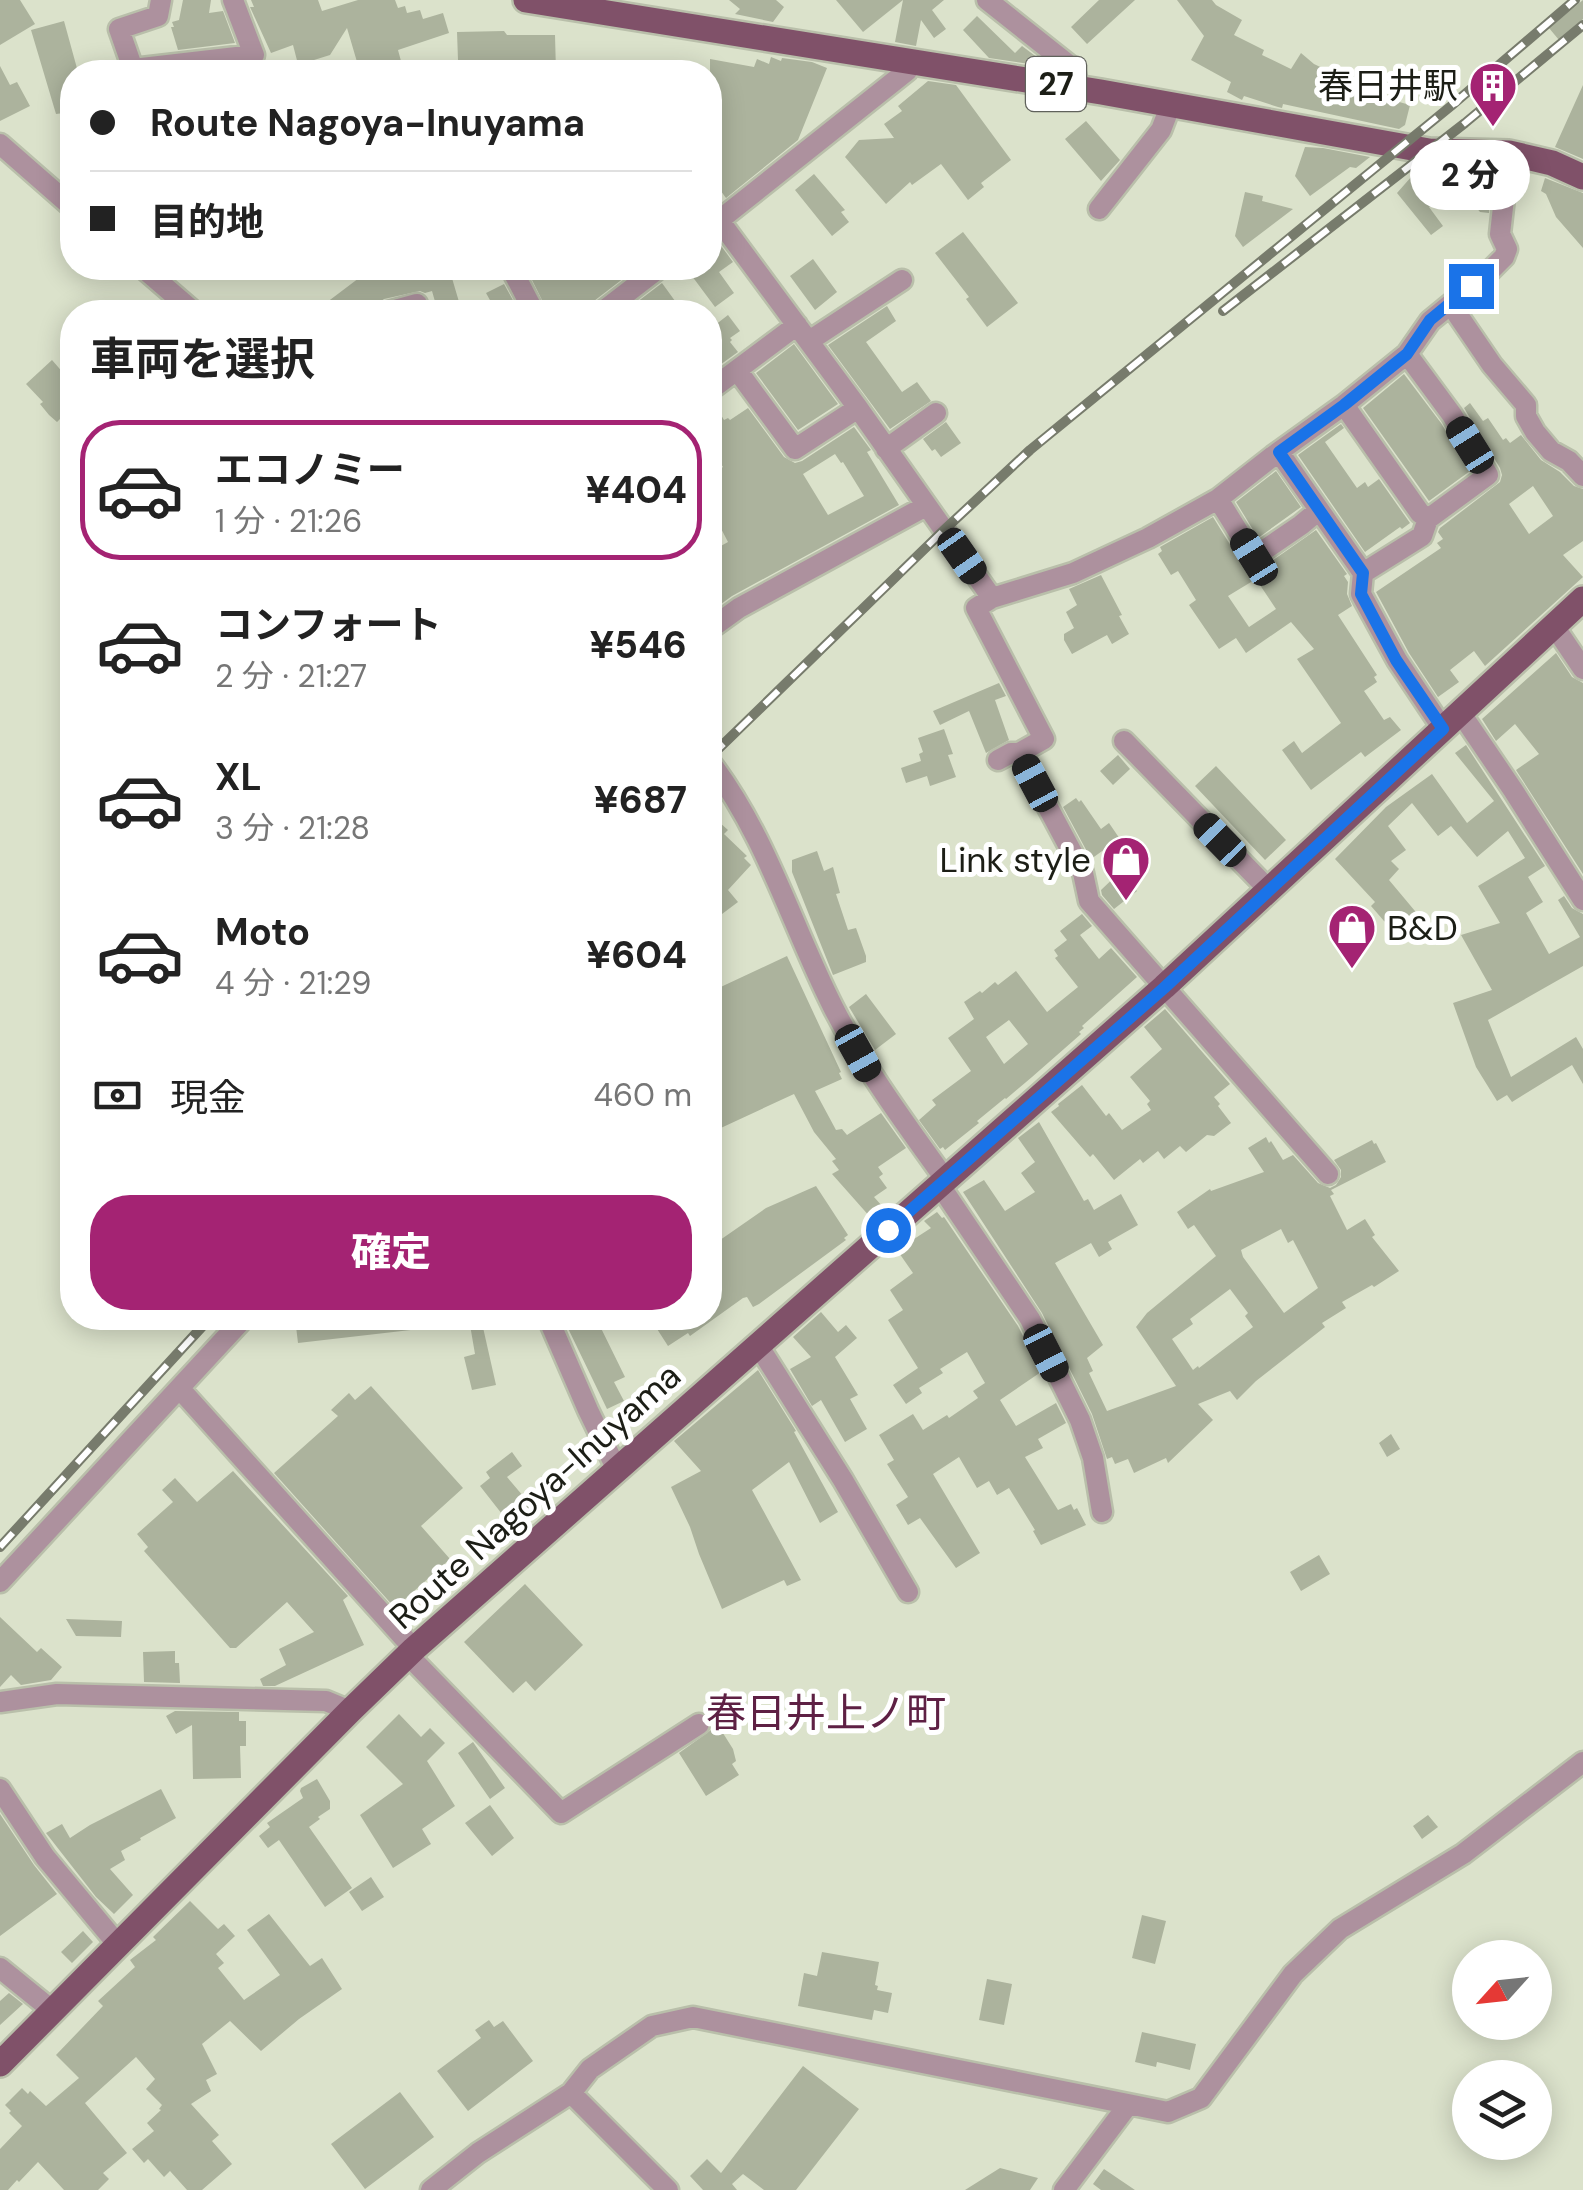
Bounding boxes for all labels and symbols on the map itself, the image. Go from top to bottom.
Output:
road number: 27 [1026,57,1086,111]
building icon: 春日井駅 [1467,60,1519,128]
place label: 春日井駅 [1318,63,1458,109]
callout: 2 分 [1411,141,1531,211]
route end [1449,264,1494,309]
car [1441,412,1499,478]
car [933,523,991,589]
car [1225,524,1283,590]
car [1008,749,1062,817]
car [1188,808,1252,872]
shop icon: Link style [1100,834,1152,902]
place label: Link style [939,837,1091,883]
shop icon: B&D [1326,902,1378,970]
place label: B&D [1387,905,1458,951]
car [830,1019,886,1087]
route start [866,1208,911,1253]
car [1019,1319,1073,1387]
street label: Route Nagoya-Inuyama [380,1353,690,1639]
district label: 春日井上ノ町 [706,1687,946,1739]
north arrow [1452,1940,1552,2040]

